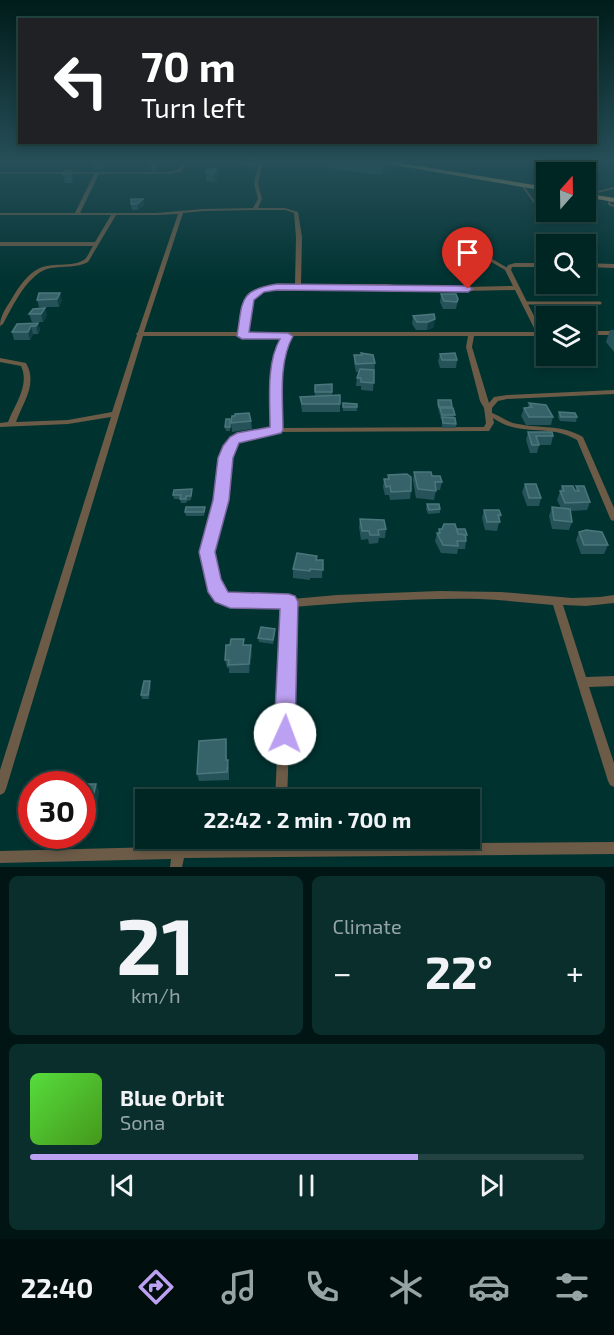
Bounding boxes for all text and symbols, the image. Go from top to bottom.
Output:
text: 70 m [141,40,236,90]
icon: left [42,42,120,120]
text: Turn left [141,91,245,123]
north arrow [536,162,596,222]
map controls [536,162,596,366]
pin [442,227,493,289]
button: search [536,234,596,294]
icon: arrive [451,236,484,269]
button: layers [536,306,596,366]
position arrow [253,702,317,766]
speed limit sign: 30 [18,771,96,849]
text: 22:42 · 2 min · 700 m [204,806,411,832]
text: 21 [116,897,195,991]
text: Climate [333,914,402,938]
text: 22° [425,944,493,998]
text: − [333,952,352,992]
text: + [566,952,584,992]
text: km/h [131,983,181,1007]
text: Blue Orbit [120,1084,224,1110]
text: Sona [120,1110,165,1134]
icon: previous [106,1169,139,1202]
icon: pause [290,1169,323,1202]
icon: next [475,1169,508,1202]
icon: directions [135,1266,177,1308]
icon: music [218,1266,260,1308]
icon: phone [301,1266,343,1308]
icon: climate [385,1266,427,1308]
icon: car [468,1266,510,1308]
icon: filters [551,1266,593,1308]
text: 22:40 [21,1271,93,1303]

